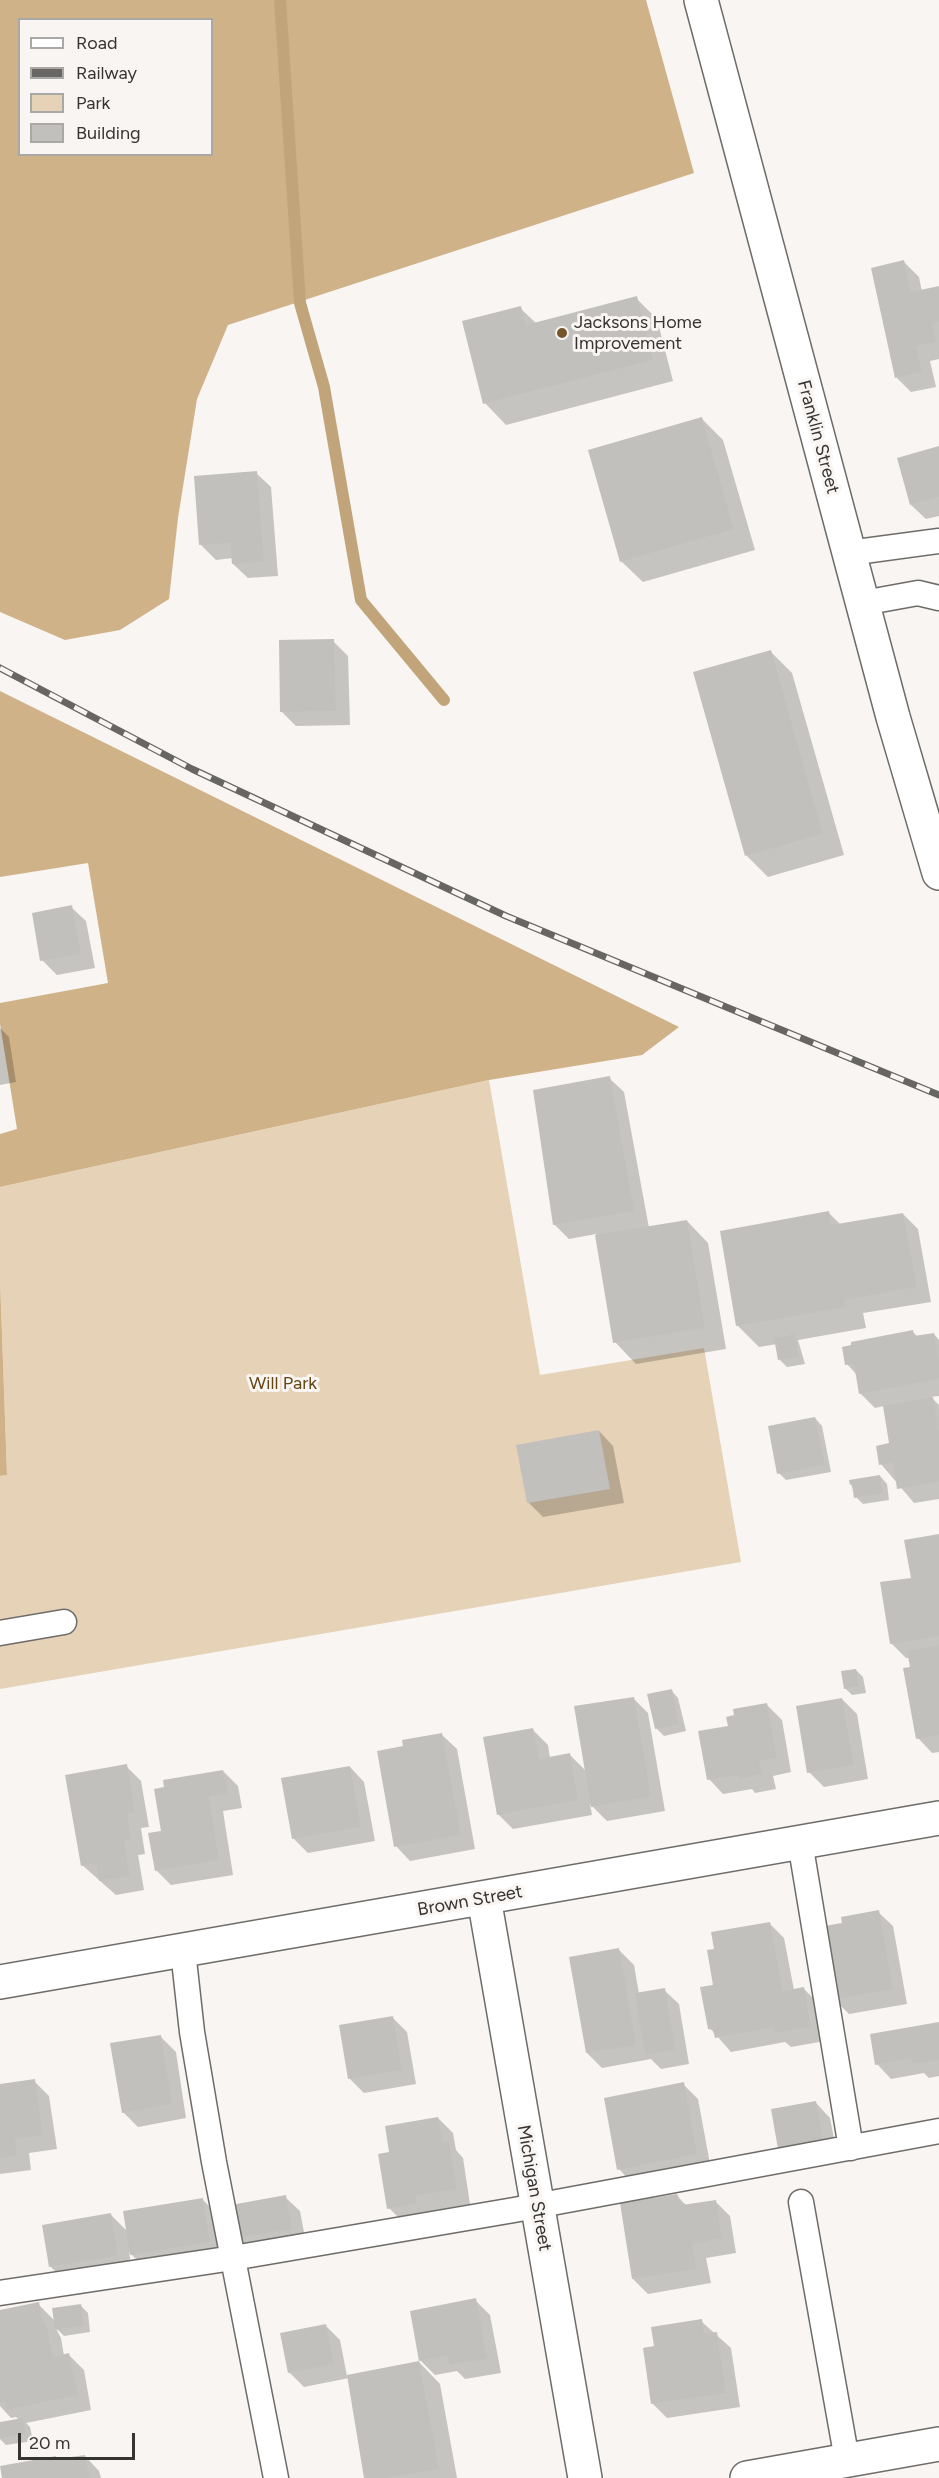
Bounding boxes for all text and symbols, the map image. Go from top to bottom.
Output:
legend [18,18,213,156]
text: Road [76,32,117,54]
text: Railway [76,62,137,84]
text: Park [76,92,110,114]
text: Building [76,122,141,144]
place label: Jacksons Home Improvement [574,312,702,354]
marker: Jacksons Home Improvement [555,326,569,340]
street label: Franklin Street [792,378,844,496]
park label: Will Park [249,1373,317,1395]
street label: Brown Street [416,1881,524,1921]
street label: Michigan Street [512,2123,556,2253]
scale bar [21,2421,138,2459]
text: 20 m [29,2432,70,2454]

